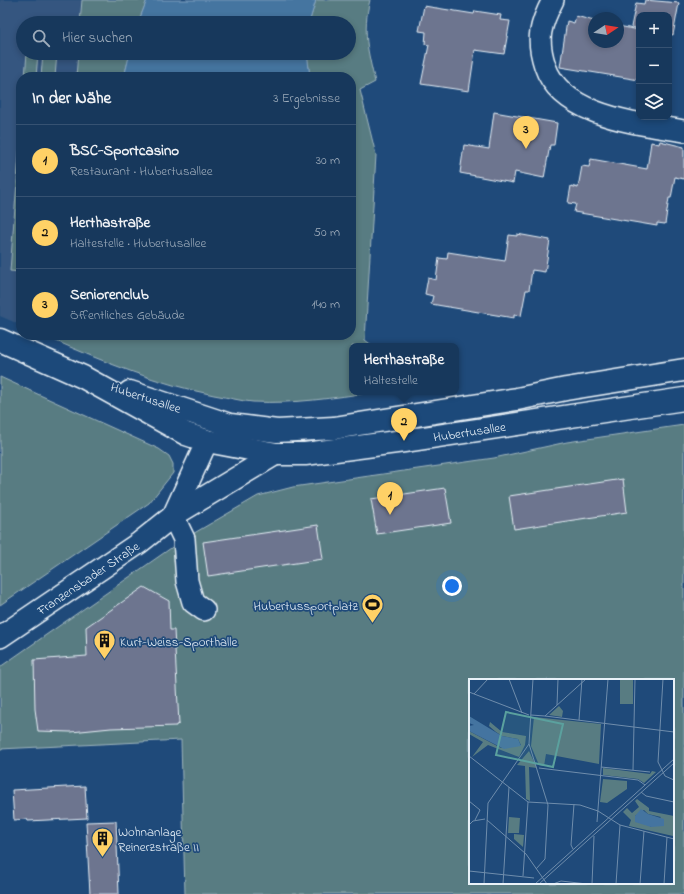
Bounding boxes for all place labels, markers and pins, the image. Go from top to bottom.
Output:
pin: 3 [513,116,539,149]
pin: 2 [391,408,417,441]
pin: 1 [377,482,403,515]
sports icon: Hubertussportplatz [360,592,386,625]
place label: Hubertussportplatz [253,597,359,616]
building icon: Kurt-Weiss-Sporthalle [92,628,118,661]
place label: Kurt-Weiss-Sporthalle [120,633,237,652]
place label: Wohnanlage Reinerzstraße II [118,823,199,857]
building icon: Wohnanlage Reinerzstraße II [90,825,116,858]

